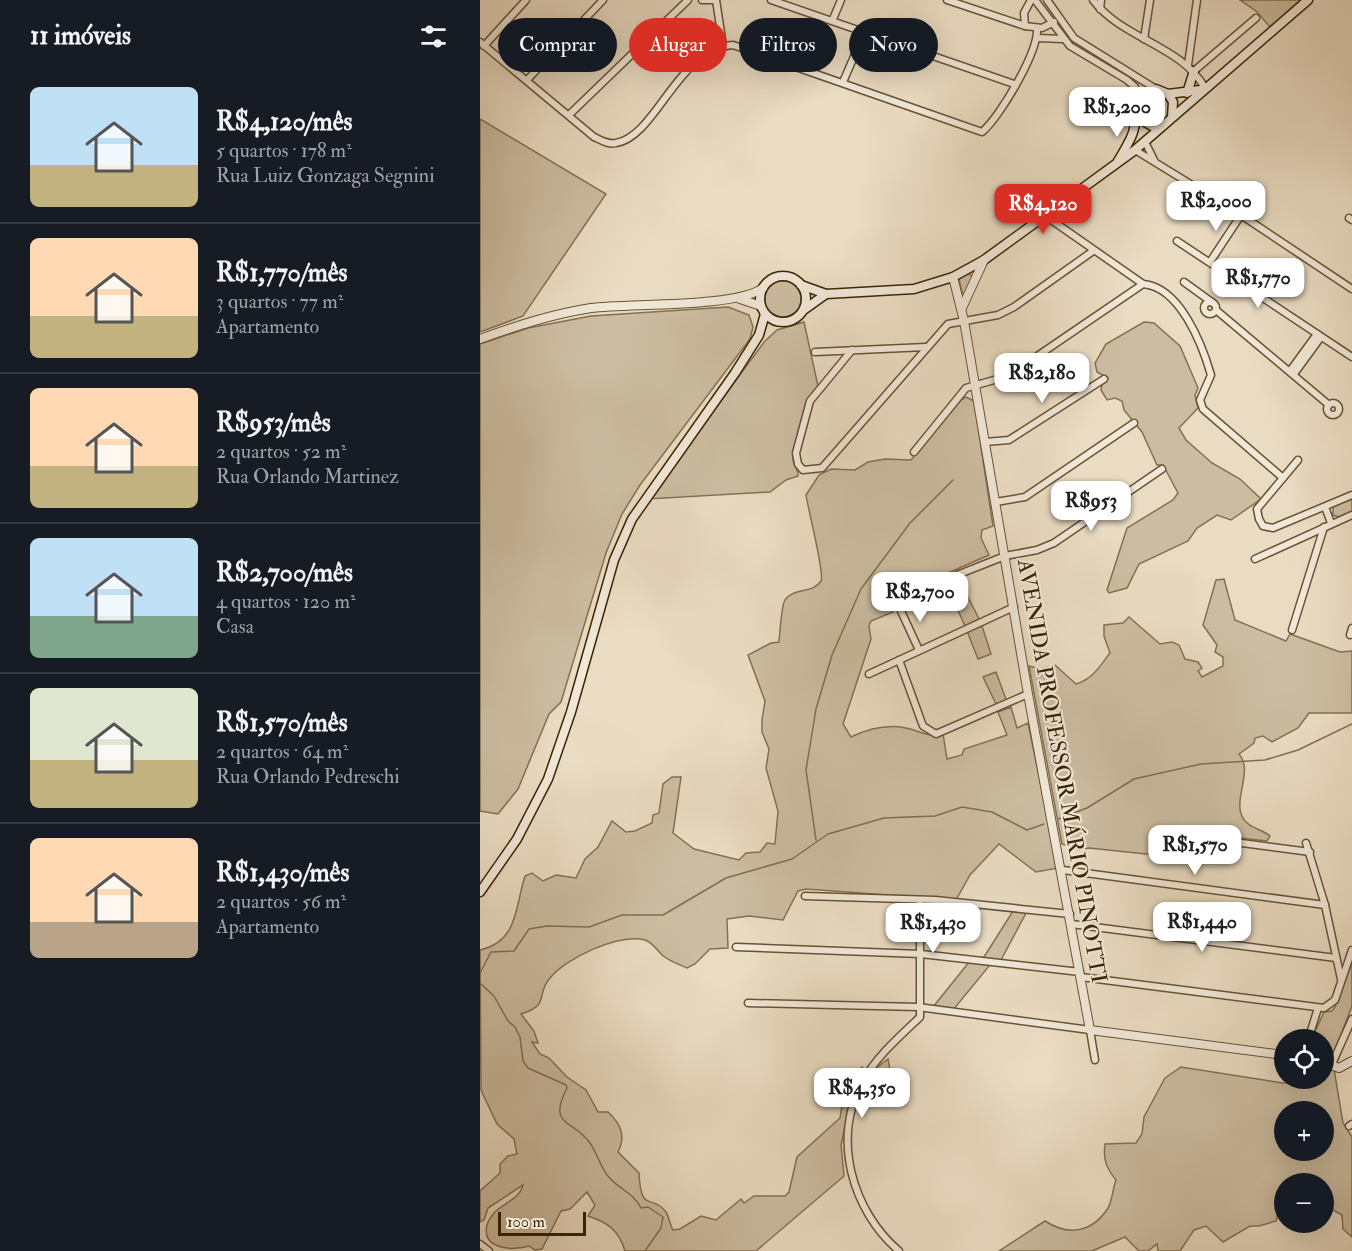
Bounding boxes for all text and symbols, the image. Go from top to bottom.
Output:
chip: Comprar [498,18,617,72]
chip: Alugar [629,18,727,72]
chip: Filtros [739,18,837,72]
chip: Novo [849,18,938,72]
text: 11 imóveis [30,20,131,52]
icon: filters [417,20,450,53]
pin: R$1,200 [1062,87,1172,138]
text: R$1,200 [1083,94,1151,119]
text: R$4,120/mês [216,106,352,138]
icon: home [78,111,150,183]
text: 5 quartos · 178 m² [216,138,352,163]
text: Rua Luiz Gonzaga Segnini [216,163,434,188]
pin: R$2,000 [1161,181,1271,232]
pin: R$4,120 [988,184,1098,235]
text: R$2,000 [1180,188,1252,213]
text: R$4,120 [1008,191,1078,216]
text: R$1,770/mês [216,257,348,289]
pin: R$1,770 [1203,258,1313,309]
icon: home [78,262,150,334]
text: R$1,770 [1225,265,1291,290]
text: 3 quartos · 77 m² [216,289,343,314]
text: Apartamento [216,314,319,339]
pin: R$2,180 [987,353,1097,404]
text: R$2,180 [1008,360,1076,385]
text: R$953/mês [216,407,331,439]
icon: home [78,412,150,484]
text: 2 quartos · 52 m² [216,439,346,464]
text: Rua Orlando Martinez [216,464,399,489]
pin: R$953 [1049,481,1133,532]
text: R$953 [1065,488,1117,513]
street label: AVENIDA PROFESSOR MÁRIO PINOTTI [1011,556,1113,985]
text: R$2,700/mês [216,557,353,589]
icon: home [78,562,150,634]
pin: R$2,700 [865,572,975,623]
text: R$2,700 [885,579,955,604]
text: 4 quartos · 120 m² [216,589,356,614]
text: Casa [216,614,254,639]
text: R$1,570/mês [216,707,348,739]
icon: home [78,712,150,784]
text: 2 quartos · 64 m² [216,739,348,764]
text: Rua Orlando Pedreschi [216,764,400,789]
pin: R$1,570 [1140,825,1250,876]
text: R$1,570 [1162,832,1228,857]
text: R$1,430/mês [216,857,349,889]
icon: home [78,862,150,934]
text: 2 quartos · 56 m² [216,889,346,914]
pin: R$1,440 [1147,902,1257,953]
pin: R$1,430 [878,903,988,954]
text: R$1,440 [1167,909,1237,934]
text: R$1,430 [900,910,966,935]
text: Apartamento [216,914,319,939]
map controls [1274,1029,1334,1233]
button: locate [1274,1029,1334,1089]
pin: R$4,350 [807,1068,917,1119]
text: R$4,350 [828,1075,896,1100]
button: + [1274,1101,1334,1161]
button: − [1274,1173,1334,1233]
scale bar [498,1209,586,1236]
text: 100 m [507,1212,545,1232]

